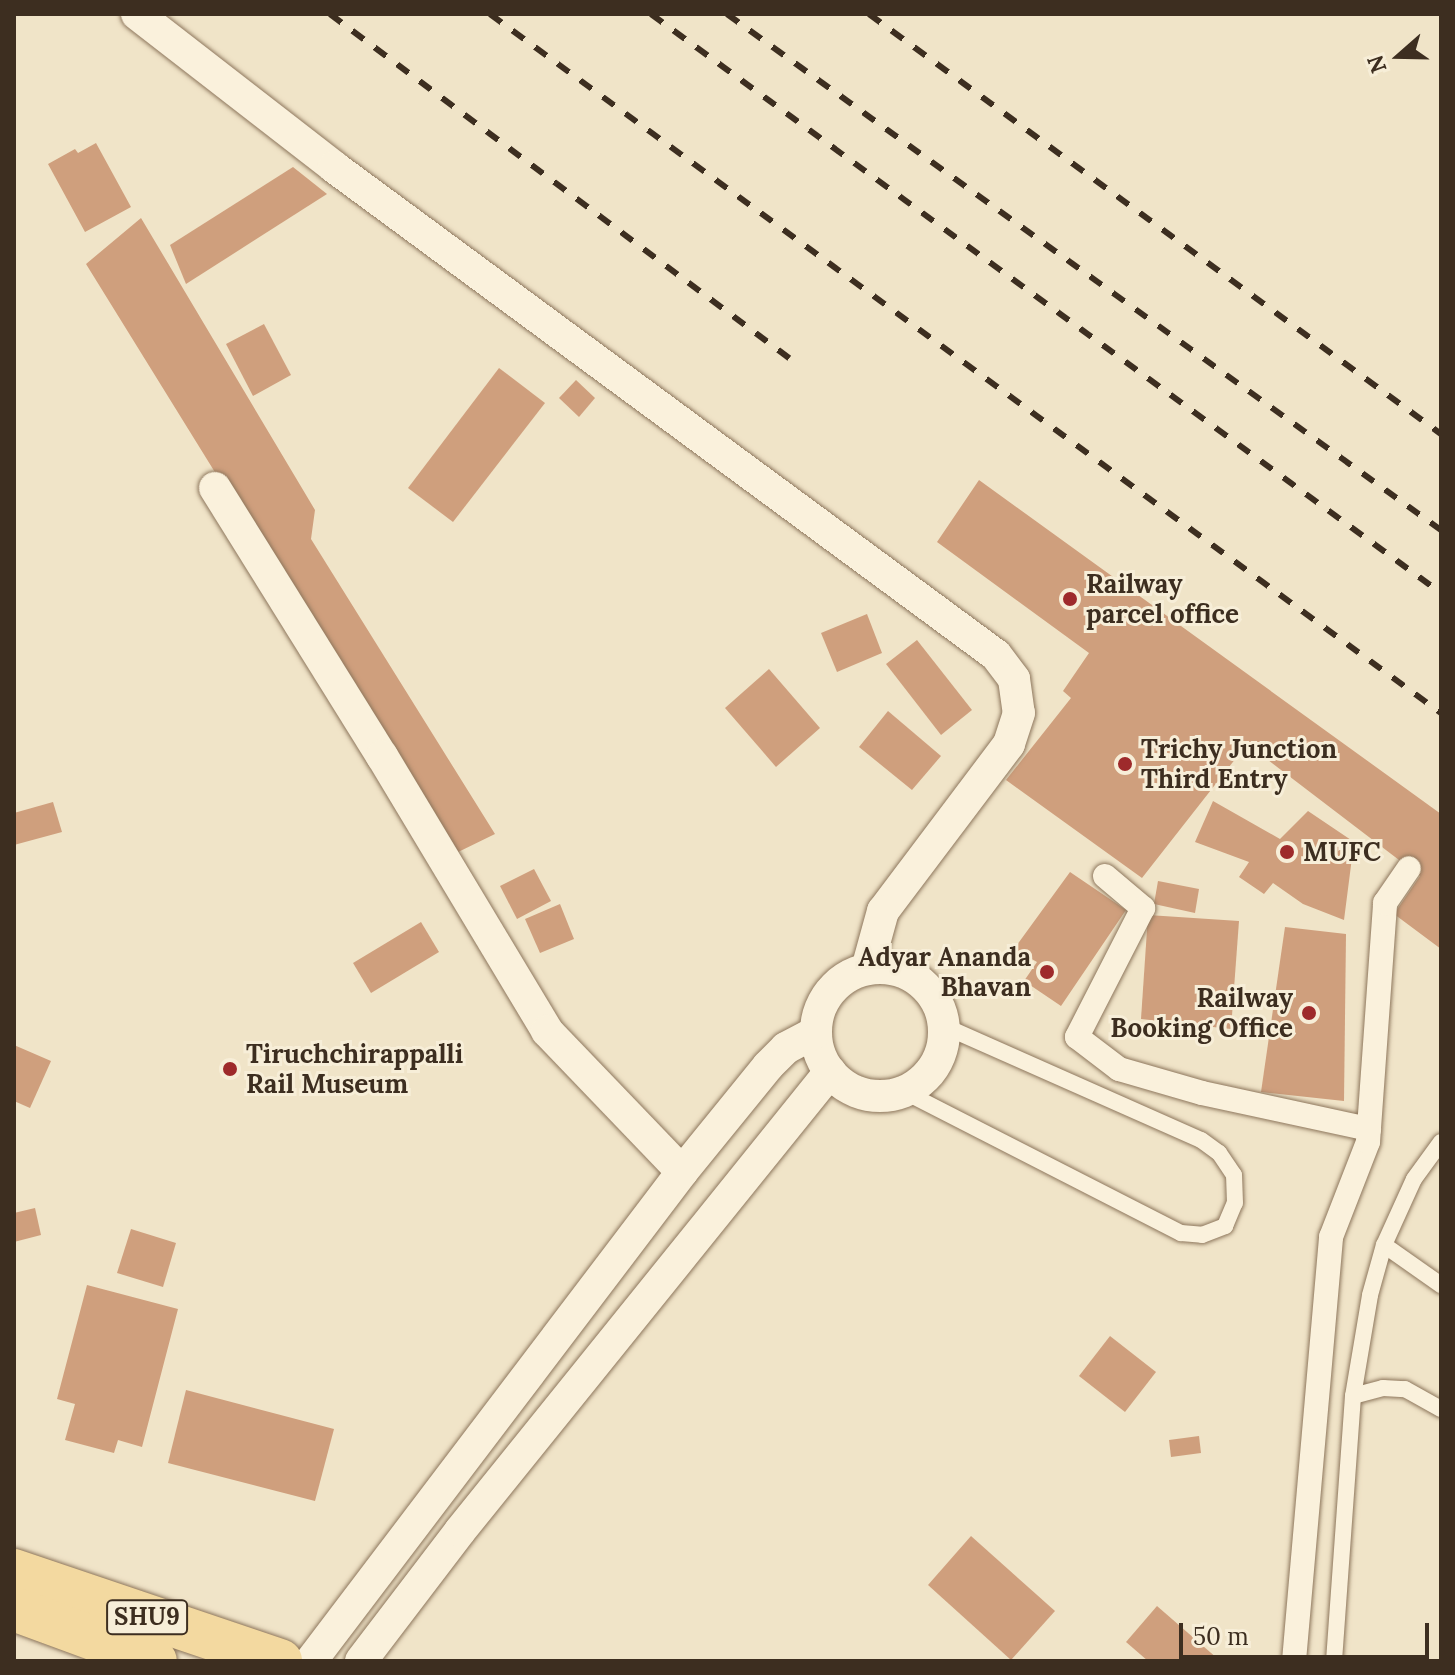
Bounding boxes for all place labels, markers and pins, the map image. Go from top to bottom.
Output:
place label: Railway parcel office [1086,568,1239,630]
marker: Railway parcel office [1061,590,1079,608]
place label: Trichy Junction Third Entry [1141,733,1337,794]
marker: Trichy Junction Third Entry [1116,755,1134,773]
place label: MUFC [1303,836,1381,868]
marker: MUFC [1278,843,1296,861]
place label: Adyar Ananda Bhavan [858,941,1031,1002]
marker: Adyar Ananda Bhavan [1038,963,1056,981]
place label: Railway Booking Office [1110,982,1293,1044]
marker: Railway Booking Office [1300,1004,1318,1022]
place label: Tiruchchirappalli Rail Museum [246,1038,463,1100]
marker: Tiruchchirappalli Rail Museum [221,1060,239,1078]

